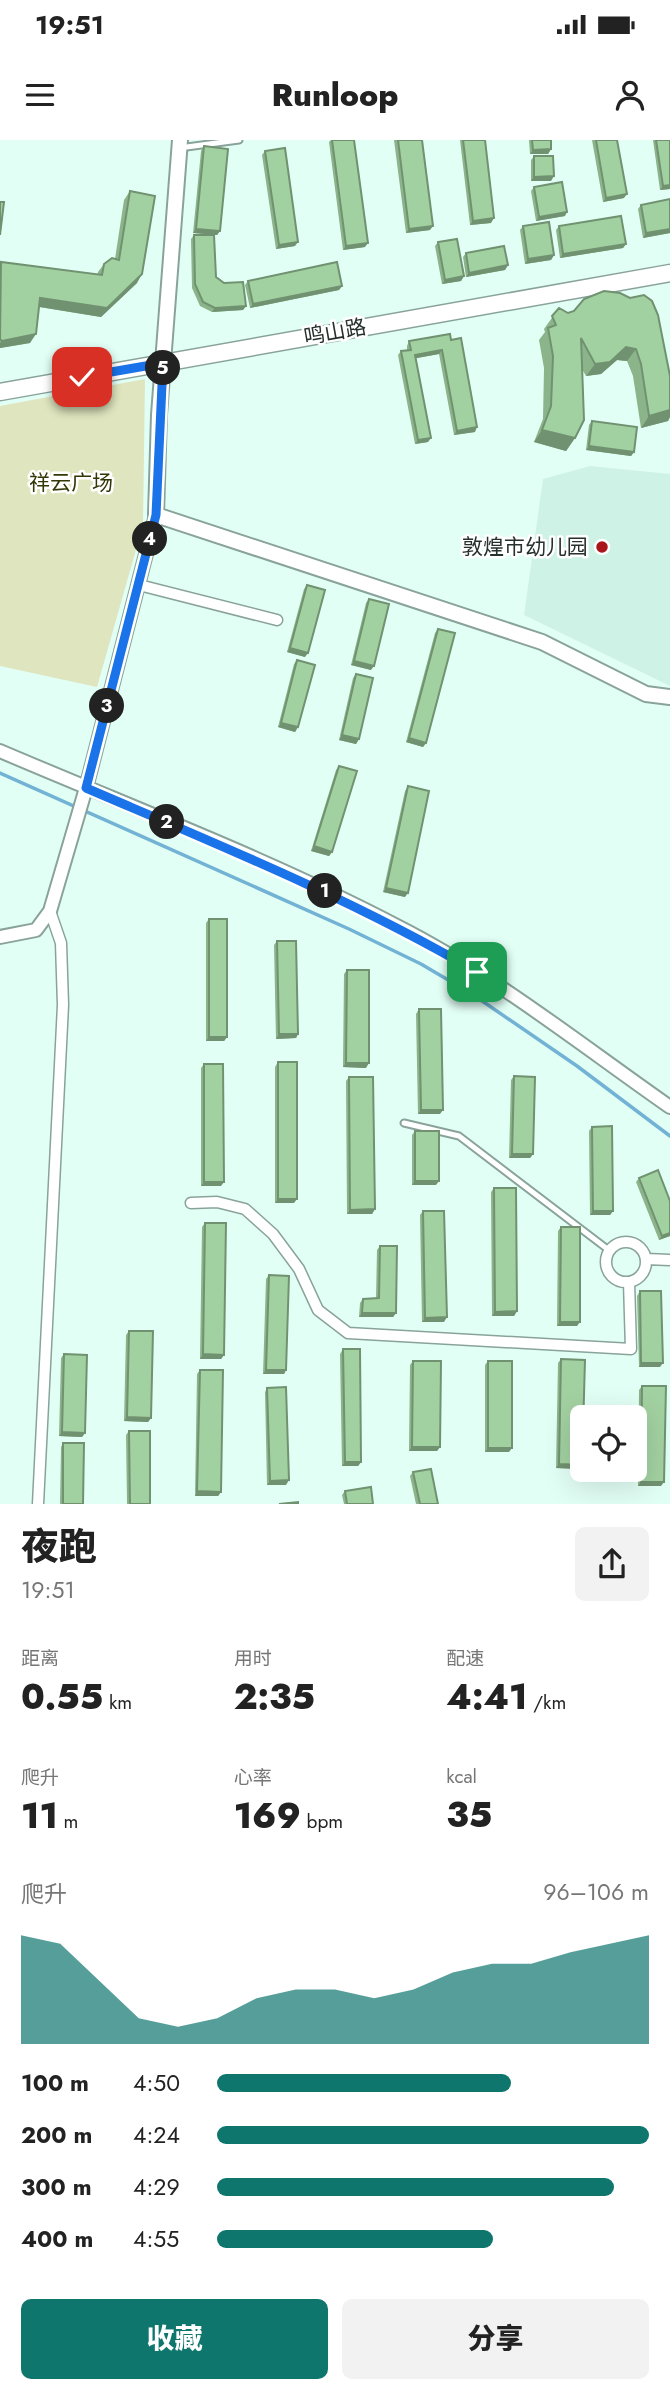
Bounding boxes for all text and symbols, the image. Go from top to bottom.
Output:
text: 19:51 [35,6,104,44]
text: Runloop [271,72,399,118]
icon: menu [21,76,59,114]
icon: person [611,76,649,114]
street label: 鸣山路 [301,312,369,352]
pin [52,347,112,407]
pin: 5 [146,350,180,386]
text: 5 [156,354,169,381]
icon: check [63,358,101,396]
park label: 祥云广场 [29,468,113,498]
pin: 4 [132,522,168,556]
text: 4 [143,525,156,552]
place label: 敦煌市幼儿园 [462,532,588,562]
marker: 敦煌市幼儿园 [594,539,610,555]
pin: 3 [90,688,124,724]
text: 3 [101,692,112,719]
pin: 2 [150,804,184,840]
text: 2 [160,808,173,835]
pin: 1 [308,874,342,908]
text: 1 [320,877,329,904]
pin [447,942,507,1002]
icon: arrive [458,953,496,991]
map controls [570,1405,647,1482]
button: locate [570,1405,647,1482]
text: 夜跑 [21,1519,97,1574]
button: share [575,1527,649,1601]
text: 19:51 [21,1573,75,1607]
text: 距离 [21,1645,59,1672]
text: 用时 [234,1645,272,1672]
text: 配速 [446,1645,484,1672]
text: 0.55 [21,1672,103,1722]
text: 2:35 [234,1672,315,1722]
text: 4:41 [446,1672,528,1722]
text: km [103,1689,132,1716]
text: /km [528,1689,566,1716]
text: kcal [446,1763,477,1790]
text: 爬升 [21,1764,59,1791]
text: 心率 [234,1764,272,1791]
text: 35 [446,1790,492,1840]
text: 11 [21,1791,58,1841]
text: 169 [234,1791,301,1841]
text: m [58,1808,78,1835]
text: bpm [301,1808,343,1835]
text: 96–106 m [543,1875,649,1909]
text: 爬升 [21,1877,67,1911]
text: 100 m [21,2066,89,2100]
text: 4:50 [133,2066,180,2100]
text: 200 m [21,2118,92,2152]
text: 4:24 [133,2118,180,2152]
text: 300 m [21,2170,92,2204]
text: 4:29 [133,2170,180,2204]
text: 400 m [21,2222,93,2256]
text: 4:55 [133,2222,179,2256]
button: 收藏 [21,2299,328,2379]
button: 分享 [342,2299,649,2379]

